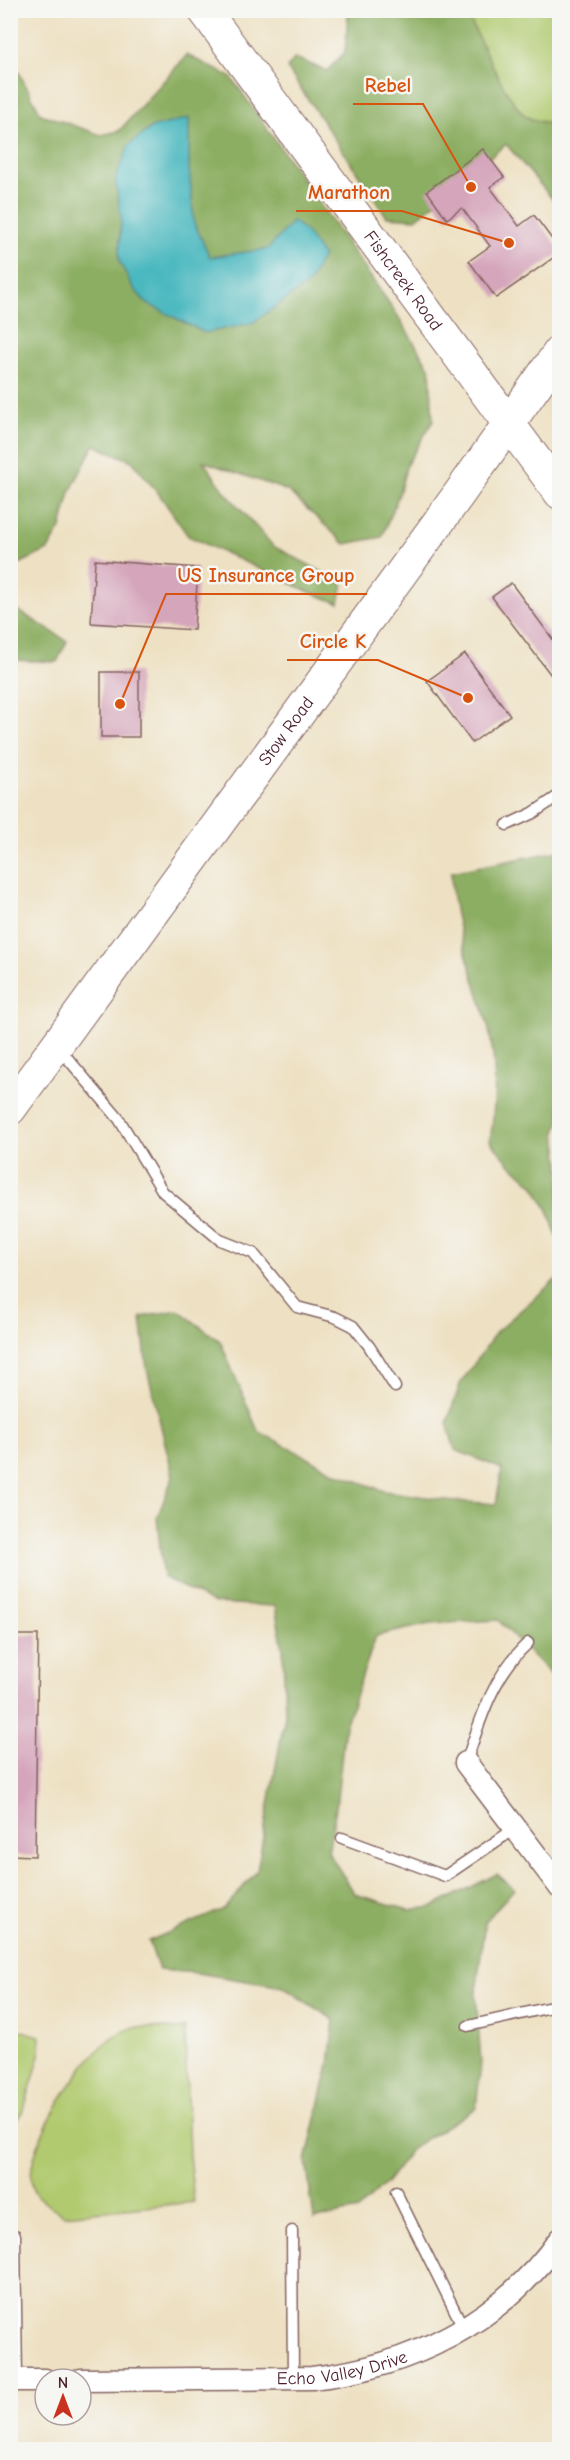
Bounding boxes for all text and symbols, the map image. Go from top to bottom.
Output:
callout: Rebel [353,66,423,104]
text: Rebel [365,74,411,97]
callout: Marathon [296,173,402,211]
text: Marathon [308,181,390,204]
street label: Fishcreek Road [359,227,447,335]
callout: US Insurance Group [166,556,367,594]
text: US Insurance Group [177,564,355,587]
callout: Circle K [287,622,378,660]
text: Circle K [300,630,366,653]
street label: Stow Road [254,693,318,770]
street label: Echo Valley Drive [277,2346,410,2389]
north arrow [33,2367,93,2427]
text: N [58,2374,68,2392]

